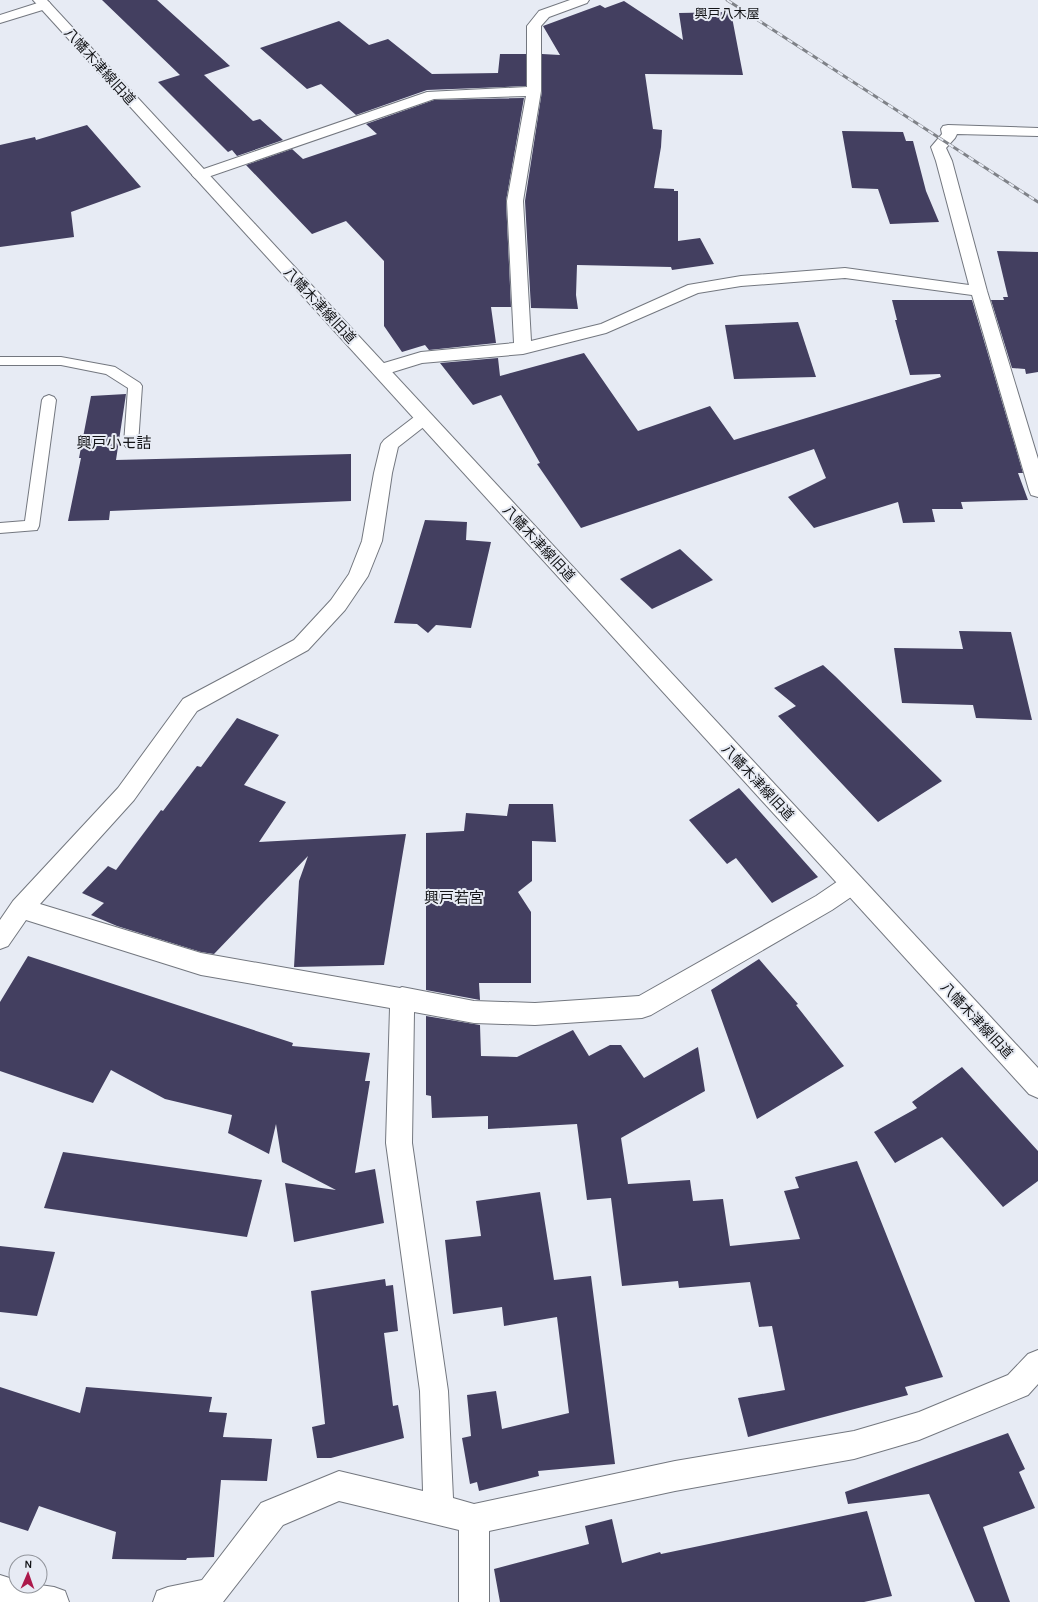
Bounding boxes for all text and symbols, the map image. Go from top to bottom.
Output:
district label: 興戸八木屋 [694,6,760,21]
street label: 八幡木津線旧道 [61,24,139,108]
street label: 八幡木津線旧道 [280,264,359,347]
district label: 興戸小モ詰 [76,434,152,452]
street label: 八幡木津線旧道 [499,502,578,585]
street label: 八幡木津線旧道 [718,741,797,824]
district label: 興戸若宮 [424,889,484,907]
street label: 八幡木津線旧道 [937,979,1016,1062]
north arrow [8,1554,48,1594]
text: N [24,1558,33,1571]

